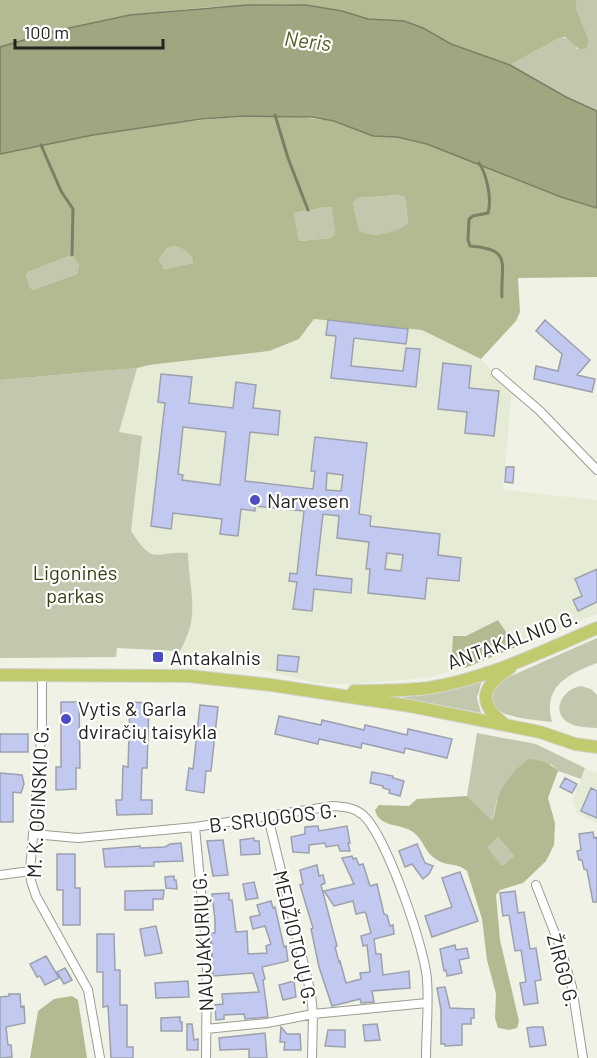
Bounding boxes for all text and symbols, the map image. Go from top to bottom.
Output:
scale bar [15,12,164,50]
text: 100 m [24,21,69,43]
water label: Neris [283,25,333,55]
place label: Narvesen [267,488,349,512]
marker: Narvesen [248,493,262,507]
park label: Ligoninės parkas [33,560,117,607]
street label: ANTAKALNIO G. [443,604,581,674]
place label: Antakalnis [170,645,261,669]
marker: Antakalnis [151,650,165,664]
place label: Vytis & Garla dviračių taisykla [78,696,217,743]
marker: Vytis & Garla dviračių taisykla [59,712,73,726]
street label: M. K. OGINSKIO G. [21,725,53,879]
street label: B. SRUOGOS G. [208,797,338,837]
street label: MEDŽIOTOJŲ G. [269,868,323,1006]
street label: NAUJAKURIŲ G. [186,872,218,1012]
street label: ŽIRGO G. [543,931,585,1009]

